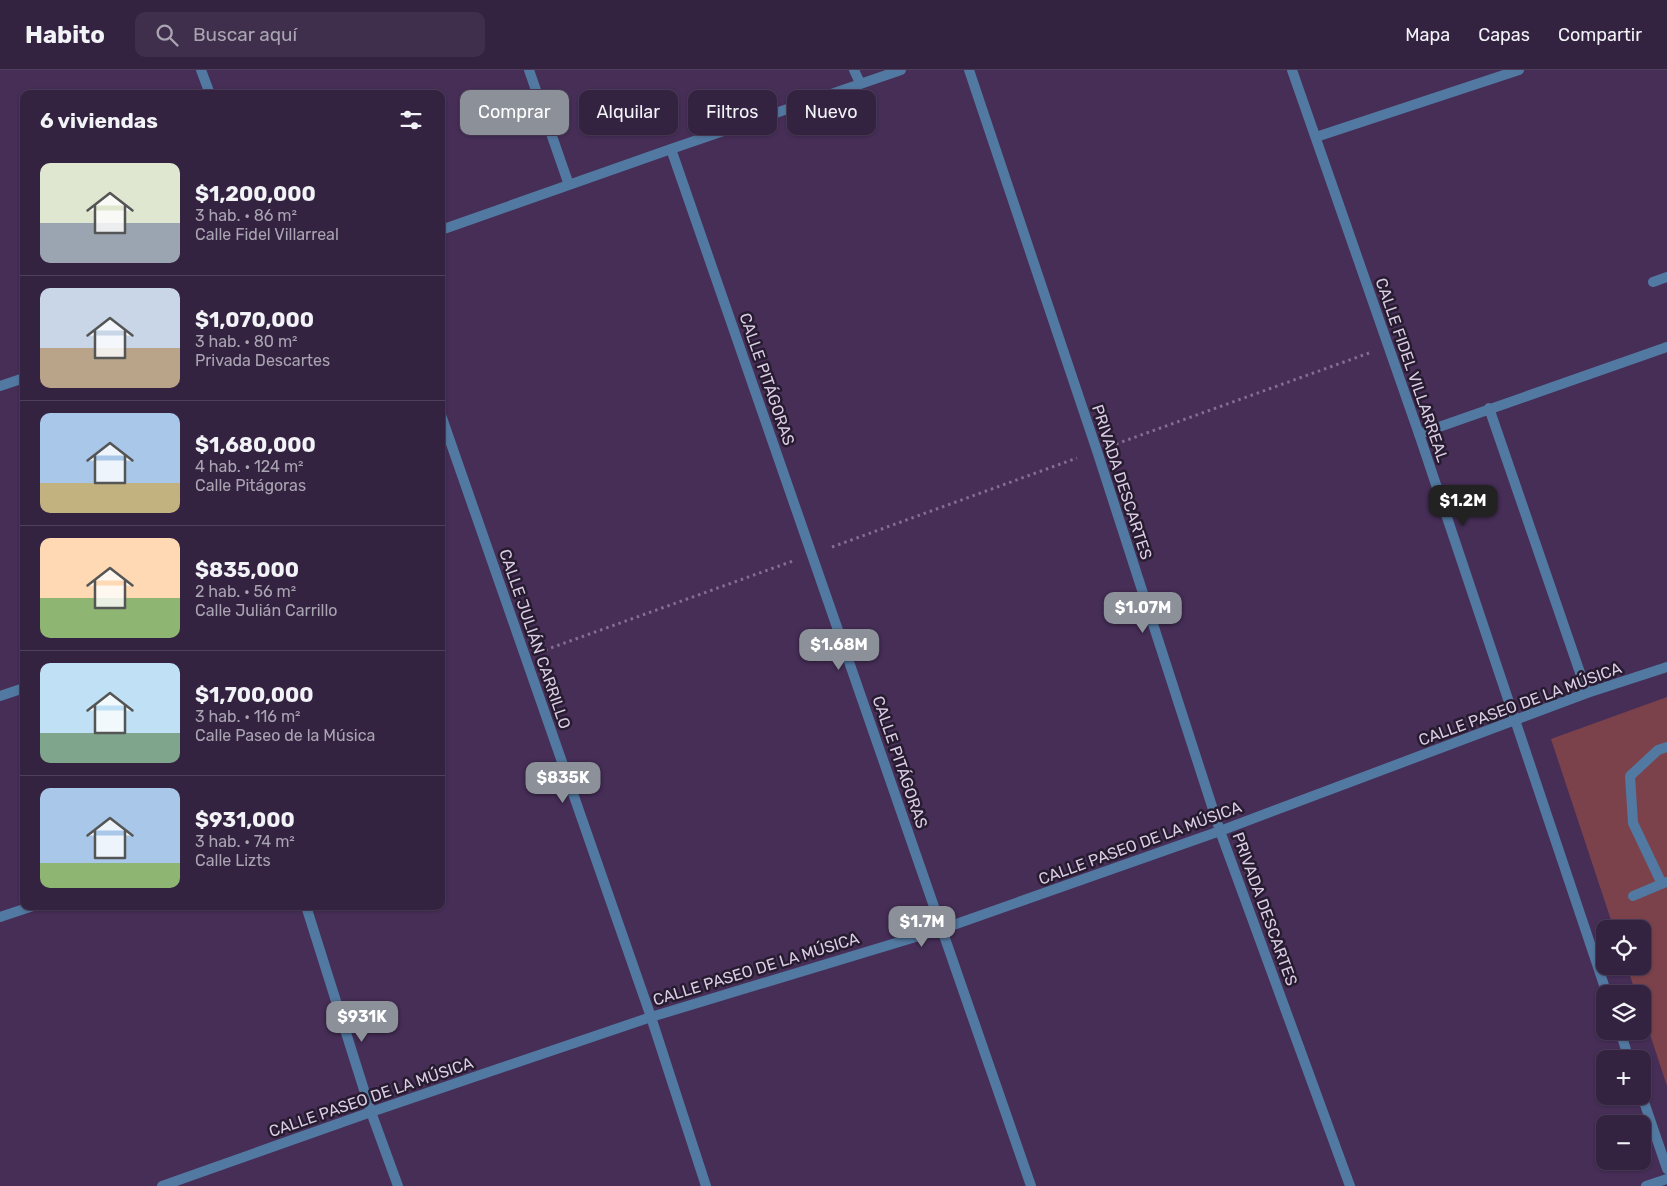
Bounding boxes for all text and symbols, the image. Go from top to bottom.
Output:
search box [135,12,485,57]
text: Habito [25,21,105,49]
icon: search [153,21,181,49]
text: Buscar aquí [193,23,297,46]
text: Mapa [1405,24,1450,46]
text: Capas [1478,24,1530,46]
text: Compartir [1558,24,1642,46]
chip: Comprar [460,90,569,135]
chip: Alquilar [579,90,678,135]
chip: Filtros [688,90,777,135]
chip: Nuevo [787,90,876,135]
icon: filters [397,106,425,134]
text: 6 viviendas [40,108,158,133]
text: $1,200,000 [195,181,316,206]
icon: home [80,183,140,243]
text: 3 hab. · 86 m² [195,206,297,225]
text: Calle Fidel Villarreal [195,225,339,244]
street label: CALLE FIDEL VILLARREAL [1372,275,1452,465]
text: $1,070,000 [195,307,314,332]
icon: home [80,308,140,368]
street label: CALLE PITÁGORAS [735,310,799,448]
text: 3 hab. · 80 m² [195,332,298,351]
text: Privada Descartes [195,351,330,370]
street label: PRIVADA DESCARTES [1088,402,1156,562]
text: $1,680,000 [195,432,316,457]
icon: home [80,433,140,493]
text: 4 hab. · 124 m² [195,457,304,476]
text: Calle Pitágoras [195,476,306,495]
pin: $1.2M [1428,484,1498,527]
text: $1.2M [1440,491,1486,510]
street label: CALLE JULIÁN CARRILLO [495,547,575,731]
text: $835,000 [195,557,299,582]
icon: home [80,558,140,618]
text: 2 hab. · 56 m² [195,582,296,601]
pin: $1.07M [1102,592,1184,634]
text: $1.07M [1115,598,1171,617]
text: Calle Julián Carrillo [195,601,338,620]
pin: $1.68M [798,628,880,671]
text: $1.68M [810,635,868,654]
street label: CALLE PASEO DE LA MÚSICA [1416,657,1624,750]
text: $1,700,000 [195,682,314,707]
icon: home [80,683,140,743]
street label: CALLE PITÁGORAS [868,693,932,831]
text: 3 hab. · 116 m² [195,707,301,726]
text: Calle Paseo de la Música [195,726,375,745]
pin: $835K [528,762,598,804]
text: $835K [536,768,590,787]
street label: CALLE PASEO DE LA MÚSICA [1036,796,1244,889]
text: $931,000 [195,807,295,832]
icon: home [80,808,140,868]
street label: PRIVADA DESCARTES [1228,830,1302,988]
text: 3 hab. · 74 m² [195,832,295,851]
text: Calle Lizts [195,851,271,870]
pin: $1.7M [887,906,957,948]
text: $1.7M [899,912,945,931]
map controls [1596,920,1651,1170]
button: locate [1596,920,1651,975]
street label: CALLE PASEO DE LA MÚSICA [650,927,862,1009]
button: layers [1596,985,1651,1040]
pin: $931K [327,1000,397,1043]
text: $931K [337,1007,387,1026]
button: + [1596,1050,1651,1105]
street label: CALLE PASEO DE LA MÚSICA [266,1052,476,1141]
button: − [1596,1115,1651,1170]

